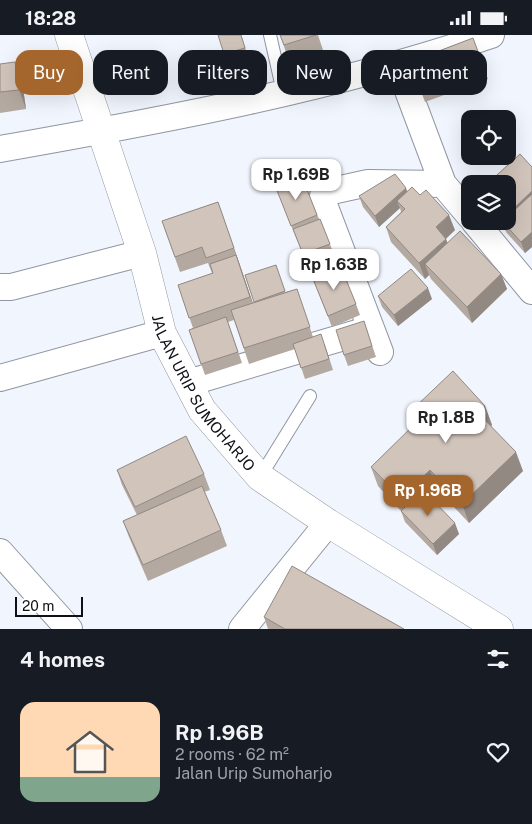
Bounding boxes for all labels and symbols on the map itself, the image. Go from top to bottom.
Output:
pin: Rp 1.69B [244,159,348,201]
pin: Rp 1.63B [282,249,386,291]
street label: JALAN URIP SUMOHARJO [149,313,259,474]
pin: Rp 1.8B [400,401,492,444]
pin: Rp 1.96B [376,475,480,517]
scale bar [15,594,82,617]

